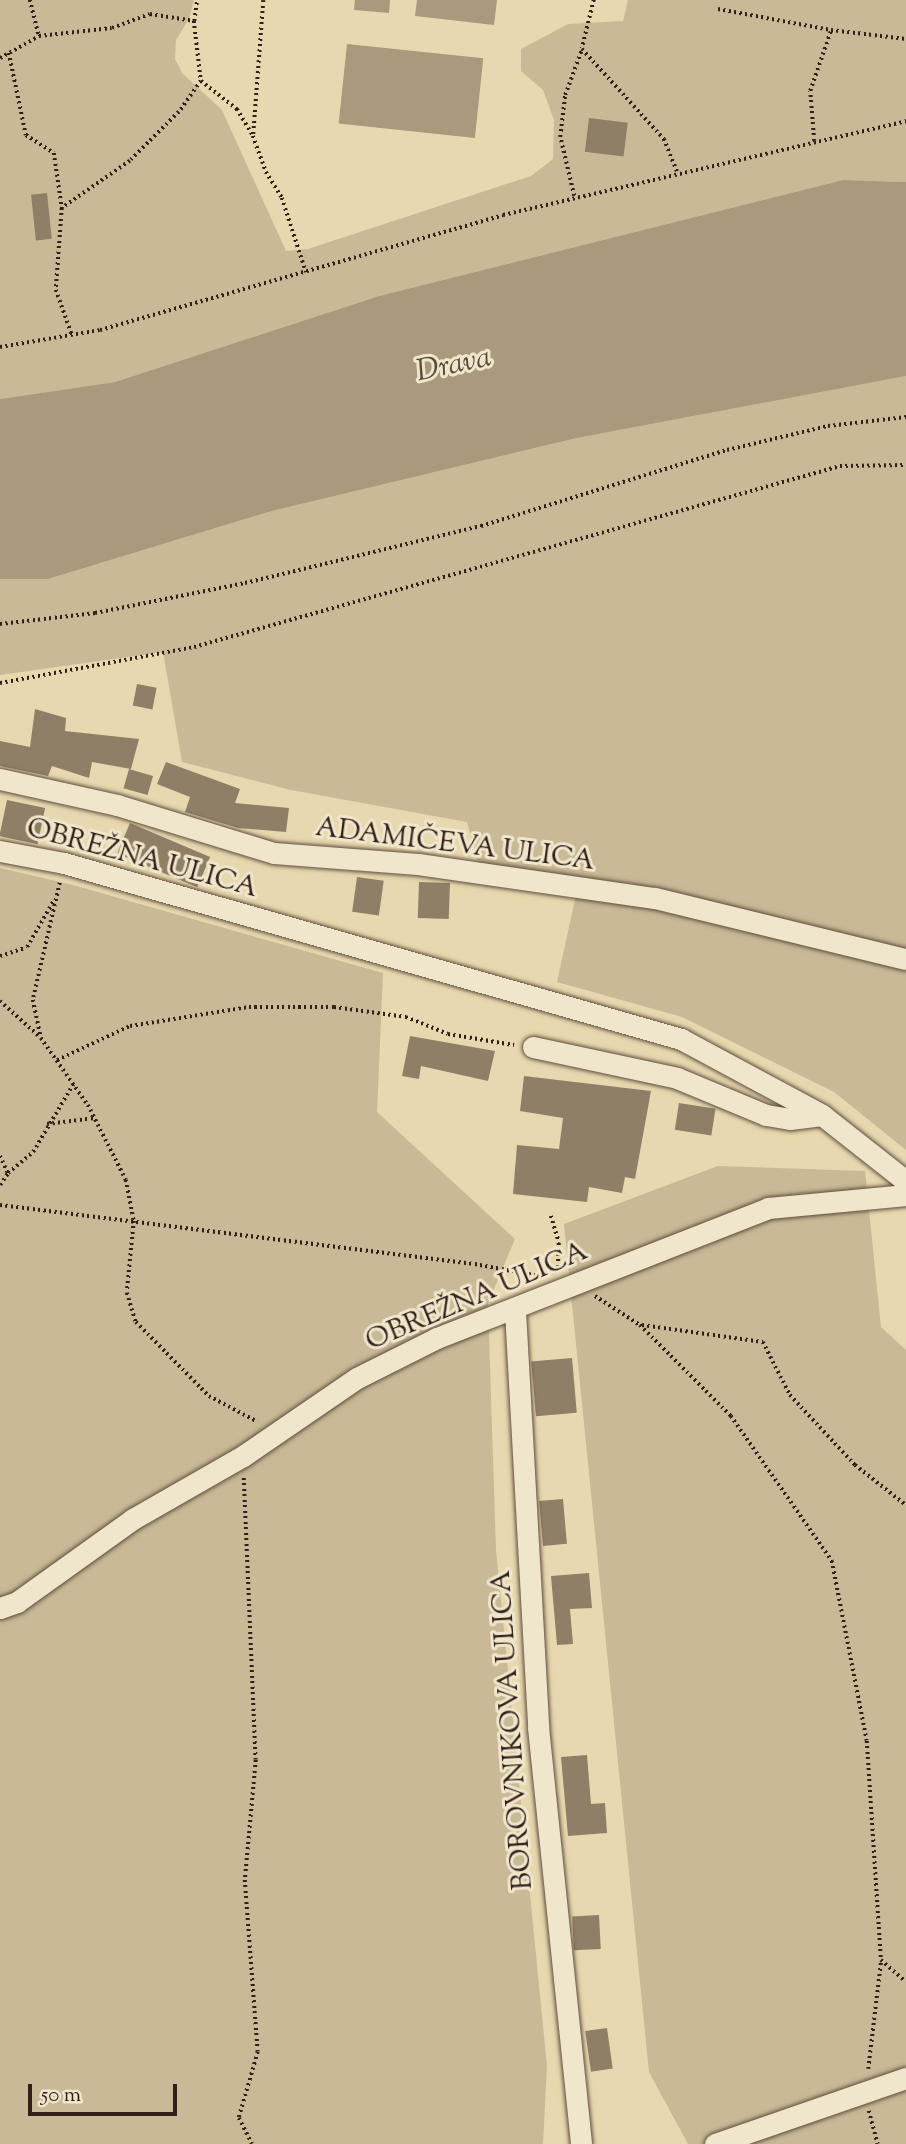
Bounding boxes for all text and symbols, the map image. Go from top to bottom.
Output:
water label: Drava [413,341,495,391]
street label: ADAMIČEVA ULICA [313,811,597,879]
street label: OBREŽNA ULICA [23,812,261,906]
street label: OBREŽNA ULICA [361,1235,593,1359]
street label: BOROVNIKOVA ULICA [485,1569,541,1891]
scale bar [32,2070,180,2114]
text: 50 m [41,2081,81,2111]

